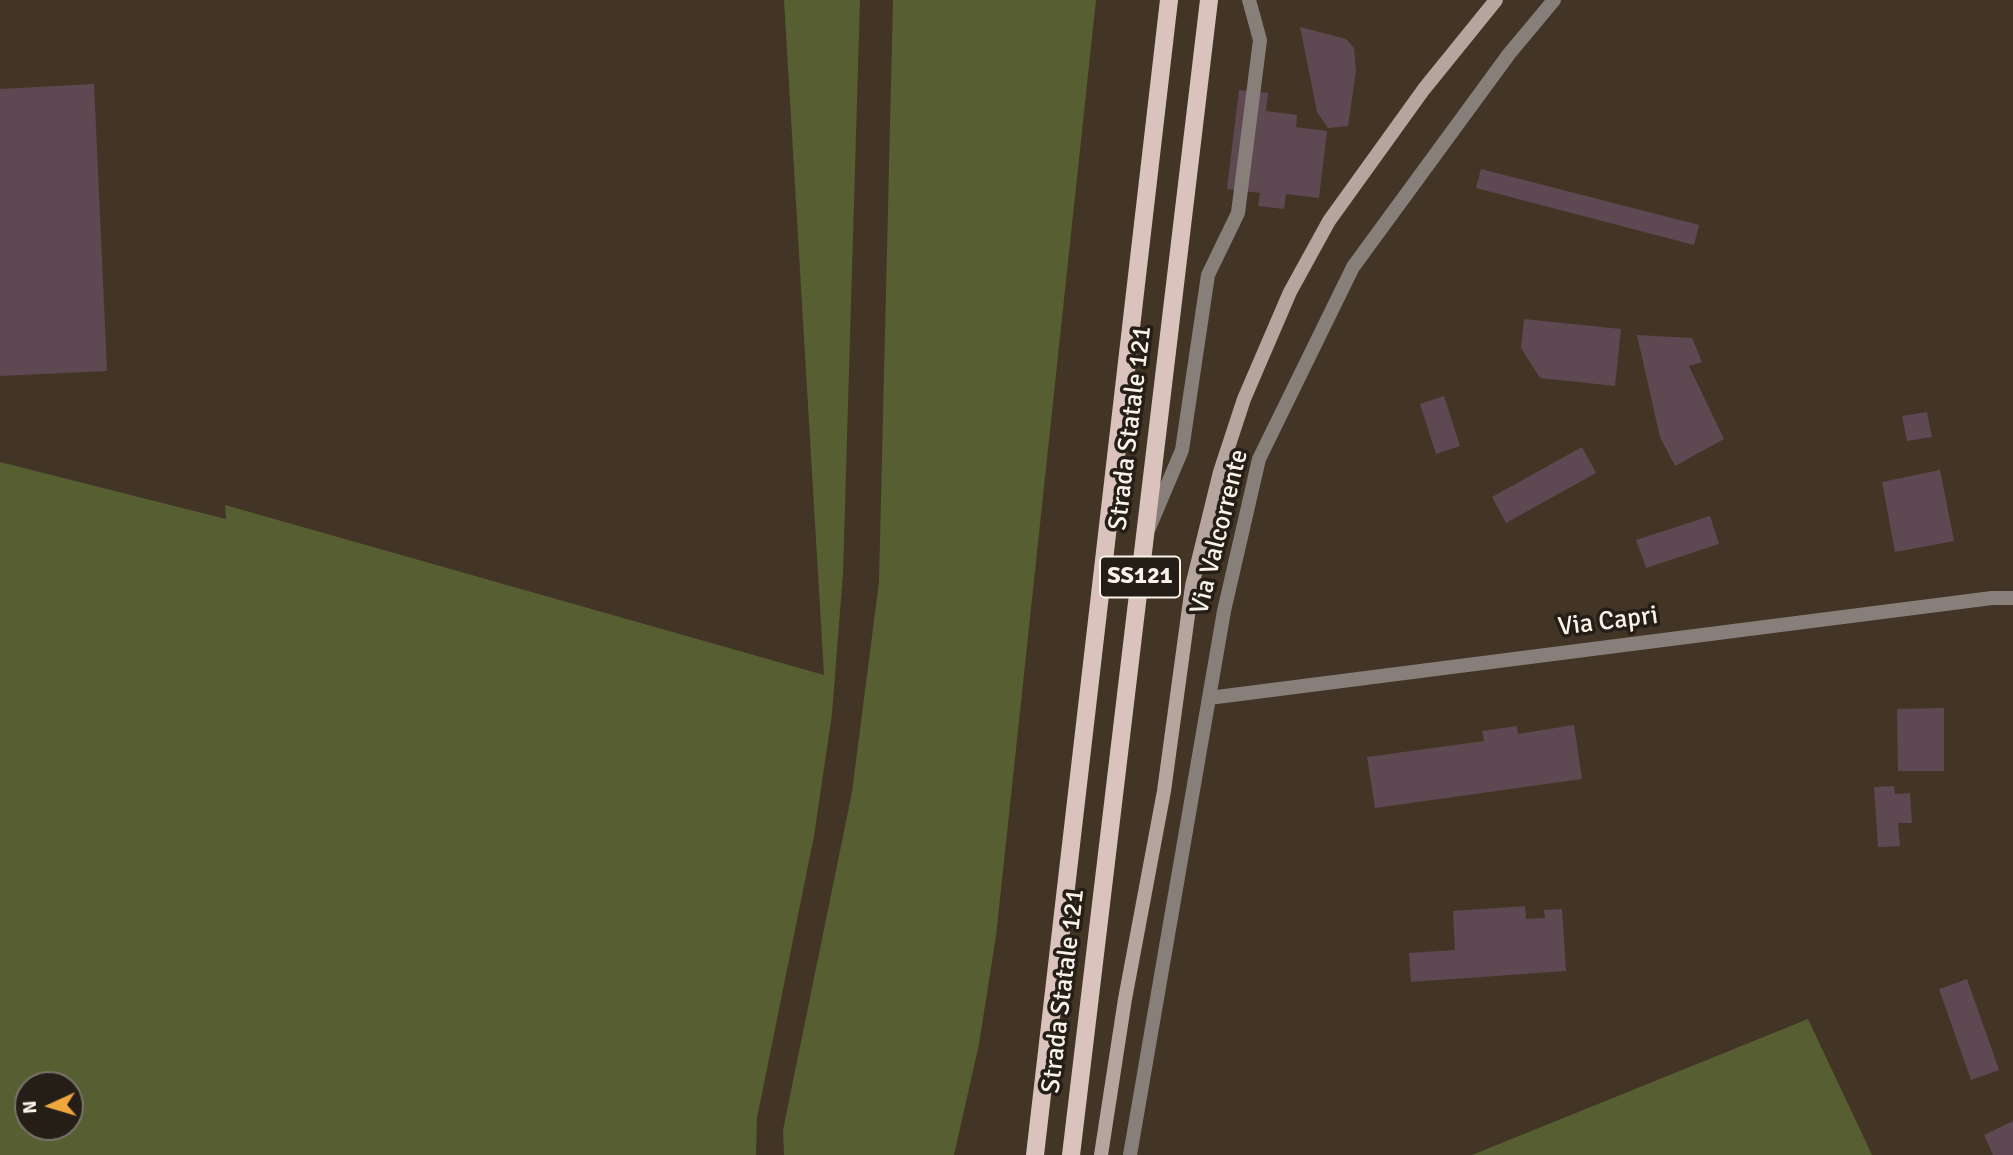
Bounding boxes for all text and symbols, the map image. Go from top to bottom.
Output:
street label: Strada Statale 121 [1103,324,1159,532]
street label: Via Valcorrente [1184,446,1256,618]
road number: SS121 [1100,556,1180,598]
street label: Via Capri [1556,600,1660,644]
street label: Strada Statale 121 [1036,887,1092,1095]
north arrow [14,1071,84,1141]
text: N [18,1100,42,1115]

